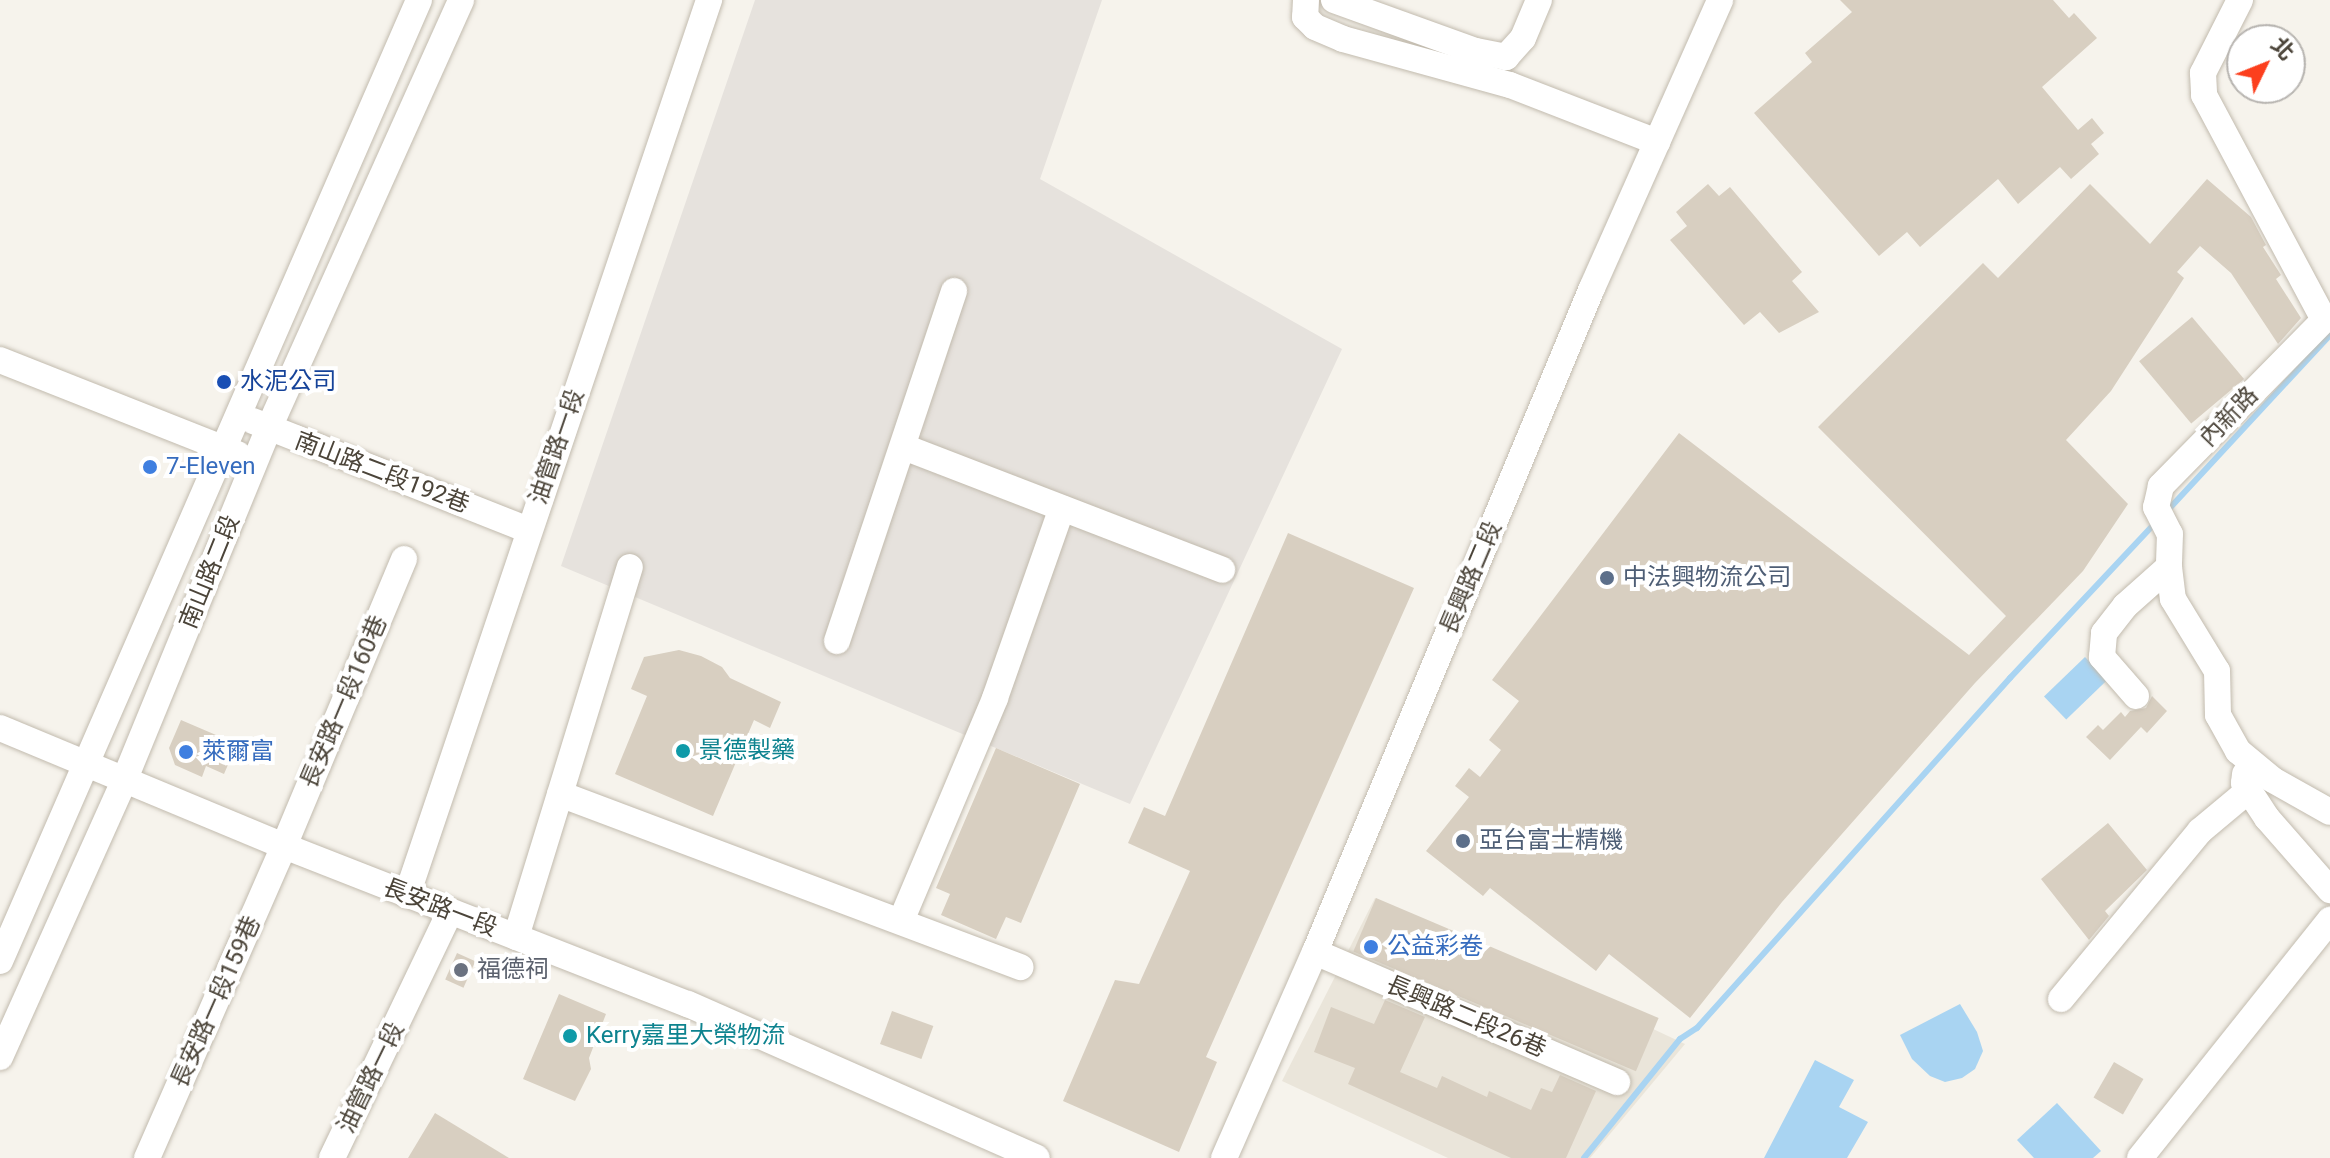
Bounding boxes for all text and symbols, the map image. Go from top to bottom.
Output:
north arrow [2226,24,2306,104]
text: 北 [2266,32,2299,65]
place label: 水泥公司 [240,368,336,396]
marker: 水泥公司 [215,373,233,391]
street label: 內新路 [2194,381,2264,453]
street label: 油管路一段 [524,386,590,508]
street label: 南山路二段192巷 [291,427,473,519]
place label: 7-Eleven [166,453,256,481]
marker: 7-Eleven [141,458,159,476]
street label: 南山路二段 [174,511,246,633]
street label: 長興路二段 [1434,517,1508,639]
place label: 中法興物流公司 [1623,564,1791,592]
marker: 中法興物流公司 [1598,569,1616,587]
street label: 長安路一段160巷 [295,611,393,793]
place label: 景德製藥 [699,737,795,765]
place label: 萊爾富 [202,738,274,766]
marker: 景德製藥 [674,742,692,760]
marker: 萊爾富 [177,743,195,761]
place label: 亞台富士精機 [1479,827,1623,855]
marker: 亞台富士精機 [1454,832,1472,850]
street label: 長安路一段 [379,873,501,943]
street label: 長安路一段159巷 [165,912,267,1092]
place label: 公益彩卷 [1387,933,1483,961]
marker: 公益彩卷 [1362,938,1380,956]
place label: 福德祠 [477,956,549,984]
marker: 福德祠 [452,961,470,979]
street label: 長興路二段26巷 [1382,970,1550,1064]
street label: 油管路一段 [332,1018,410,1138]
place label: Kerry嘉里大榮物流 [586,1022,785,1050]
marker: Kerry嘉里大榮物流 [561,1027,579,1045]

